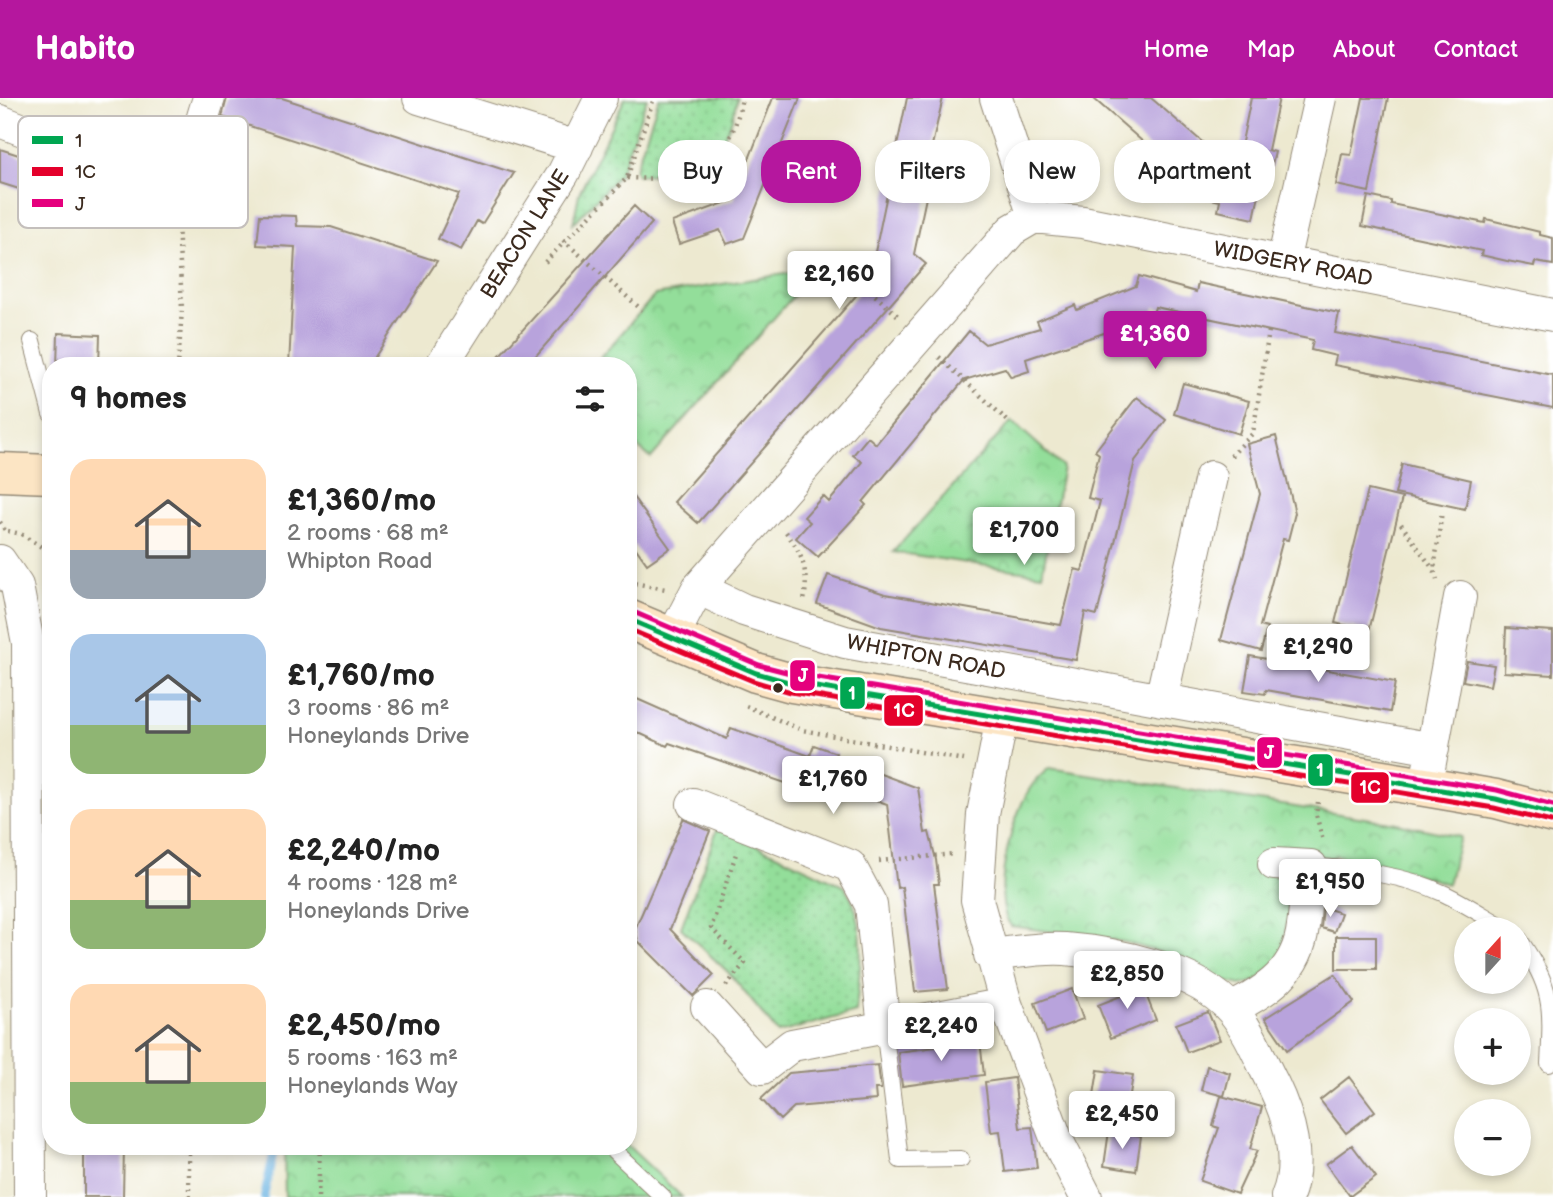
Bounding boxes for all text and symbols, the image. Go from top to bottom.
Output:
text: Habito [35,29,135,69]
text: Home [1144,35,1209,64]
text: Map [1247,35,1295,64]
text: About [1333,35,1395,64]
text: Contact [1433,35,1518,64]
legend [18,116,248,228]
text: 1 [75,130,82,153]
chip: Buy [658,140,747,203]
chip: Rent [761,140,861,203]
chip: Filters [875,140,990,203]
chip: New [1004,140,1100,203]
chip: Apartment [1114,140,1275,203]
text: 1C [75,161,96,184]
street label: BEACON LANE [475,165,575,303]
text: J [75,193,86,216]
street label: WIDGERY ROAD [1211,236,1375,292]
pin: £2,160 [782,252,896,311]
text: £2,160 [803,260,875,288]
pin: £1,360 [1098,312,1212,371]
text: £1,360 [1120,320,1190,348]
icon: filters [571,380,609,418]
text: 9 homes [70,381,187,417]
text: £1,360/mo [287,483,436,519]
icon: home [126,487,210,571]
pin: £1,700 [967,508,1081,567]
text: £1,700 [989,516,1059,544]
text: 2 rooms · 68 m² [287,519,449,547]
text: Whipton Road [287,547,433,575]
pin: £1,290 [1261,624,1375,684]
street label: WHIPTON ROAD [844,629,1008,685]
text: £1,290 [1283,633,1353,661]
text: £1,760/mo [287,658,435,694]
line badge: J [789,659,816,692]
icon: home [126,662,210,746]
text: J [798,665,809,688]
line badge: 1 [839,676,866,710]
unlabelled marker [771,681,785,695]
text: 1 [848,683,856,706]
text: 3 rooms · 86 m² [287,694,449,722]
line badge: 1C [883,694,924,727]
text: 1C [893,700,915,723]
text: Honeylands Drive [287,722,469,750]
line badge: J [1256,736,1283,769]
text: J [1264,742,1275,765]
line badge: 1 [1307,753,1334,787]
pin: £1,760 [776,756,890,816]
text: 1 [1316,760,1324,783]
text: £1,760 [798,765,868,793]
line badge: 1C [1350,771,1390,804]
text: 1C [1359,777,1381,800]
text: £2,240/mo [287,833,440,869]
icon: home [126,837,210,921]
pin: £1,950 [1273,860,1387,919]
text: £1,950 [1295,868,1365,896]
text: 4 rooms · 128 m² [287,869,458,897]
text: Honeylands Drive [287,897,469,925]
north arrow [1454,917,1531,994]
map controls [1454,917,1531,1176]
pin: £2,850 [1070,951,1184,1011]
text: £2,850 [1090,960,1164,988]
pin: £2,240 [884,1004,998,1063]
text: £2,450/mo [287,1008,441,1044]
button: + [1454,1008,1531,1085]
icon: home [126,1012,210,1096]
text: £2,240 [904,1012,978,1040]
text: 5 rooms · 163 m² [287,1044,458,1072]
text: Honeylands Way [287,1072,458,1100]
pin: £2,450 [1065,1091,1179,1151]
button: − [1454,1099,1531,1176]
text: £2,450 [1085,1100,1159,1128]

